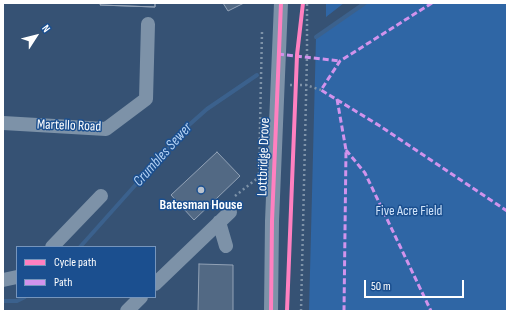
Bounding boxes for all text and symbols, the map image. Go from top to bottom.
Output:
north arrow [16,16,56,56]
text: N [39,22,53,35]
street label: Martello Road [37,116,101,136]
street label: Lottbridge Drove [254,118,274,196]
water label: Crumbles Sewer [130,119,196,191]
marker: Batesman House [196,185,206,195]
place label: Batesman House [160,197,242,213]
park label: Five Acre Field [376,203,442,219]
legend [16,246,156,298]
text: Cycle path [54,255,96,270]
scale bar [366,272,466,298]
text: Path [54,275,72,290]
text: 50 m [371,279,391,294]

